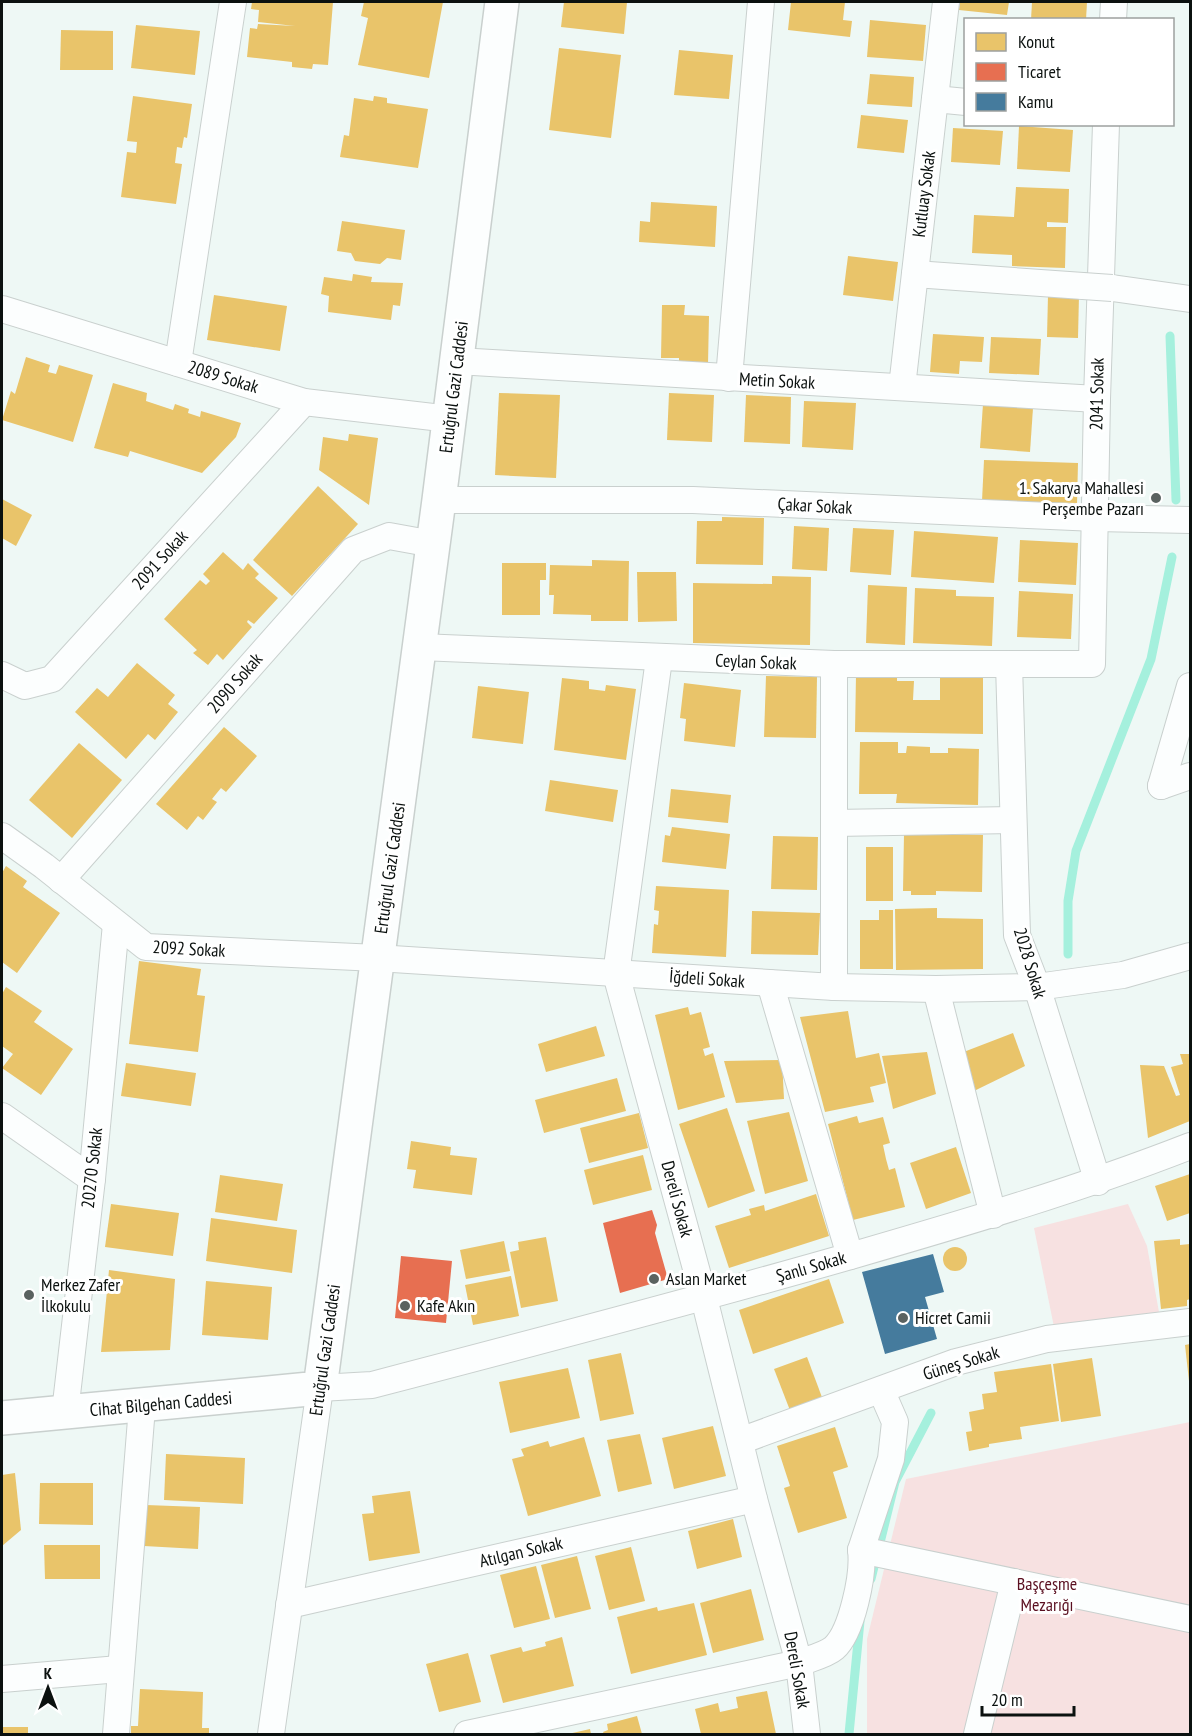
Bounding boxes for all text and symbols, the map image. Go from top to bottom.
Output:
legend [964,18,1174,126]
text: Konut [1018,30,1055,53]
text: Ticaret [1018,60,1061,83]
text: Kamu [1018,90,1053,113]
street label: Kutluay Sokak [907,149,940,239]
street label: Ertuğrul Gazi Caddesi [434,320,473,454]
street label: 2089 Sokak [185,355,261,398]
street label: 2041 Sokak [1084,357,1109,431]
street label: Metin Sokak [738,367,816,394]
place label: 1. Sakarya Mahallesi Perşembe Pazarı [1019,476,1144,520]
marker: 1. Sakarya Mahallesi Perşembe Pazarı [1149,491,1163,505]
street label: Çakar Sokak [777,492,853,519]
street label: 2091 Sokak [127,525,193,594]
street label: 2090 Sokak [202,648,267,718]
street label: Ceylan Sokak [715,649,797,674]
street label: Ertuğrul Gazi Caddesi [369,801,410,935]
street label: 2028 Sokak [1009,925,1052,1001]
street label: 2092 Sokak [152,935,226,962]
street label: İğdeli Sokak [668,964,746,993]
street label: 20270 Sokak [76,1126,107,1209]
street label: Dereli Sokak [656,1158,699,1239]
street label: Şanlı Sokak [773,1246,848,1287]
place label: Aslan Market [666,1267,747,1290]
marker: Aslan Market [647,1272,661,1286]
place label: Merkez Zafer İlkokulu [41,1273,120,1317]
street label: Ertuğrul Gazi Caddesi [304,1283,345,1417]
marker: Merkez Zafer İlkokulu [22,1288,36,1302]
place label: Kafe Akın [417,1294,475,1317]
marker: Kafe Akın [398,1299,412,1313]
place label: Hicret Camii [915,1306,991,1329]
marker: Hicret Camii [896,1311,910,1325]
street label: Güneş Sokak [920,1340,1002,1385]
street label: Cihat Bilgehan Caddesi [89,1386,233,1421]
street label: Atılgan Sokak [477,1531,565,1572]
park label: Başçeşme Mezarığı [1017,1572,1077,1616]
street label: Dereli Sokak [779,1630,816,1710]
north arrow [18,1658,78,1718]
text: K [44,1663,53,1683]
scale bar [982,1679,1074,1717]
text: 20 m [991,1688,1023,1711]

